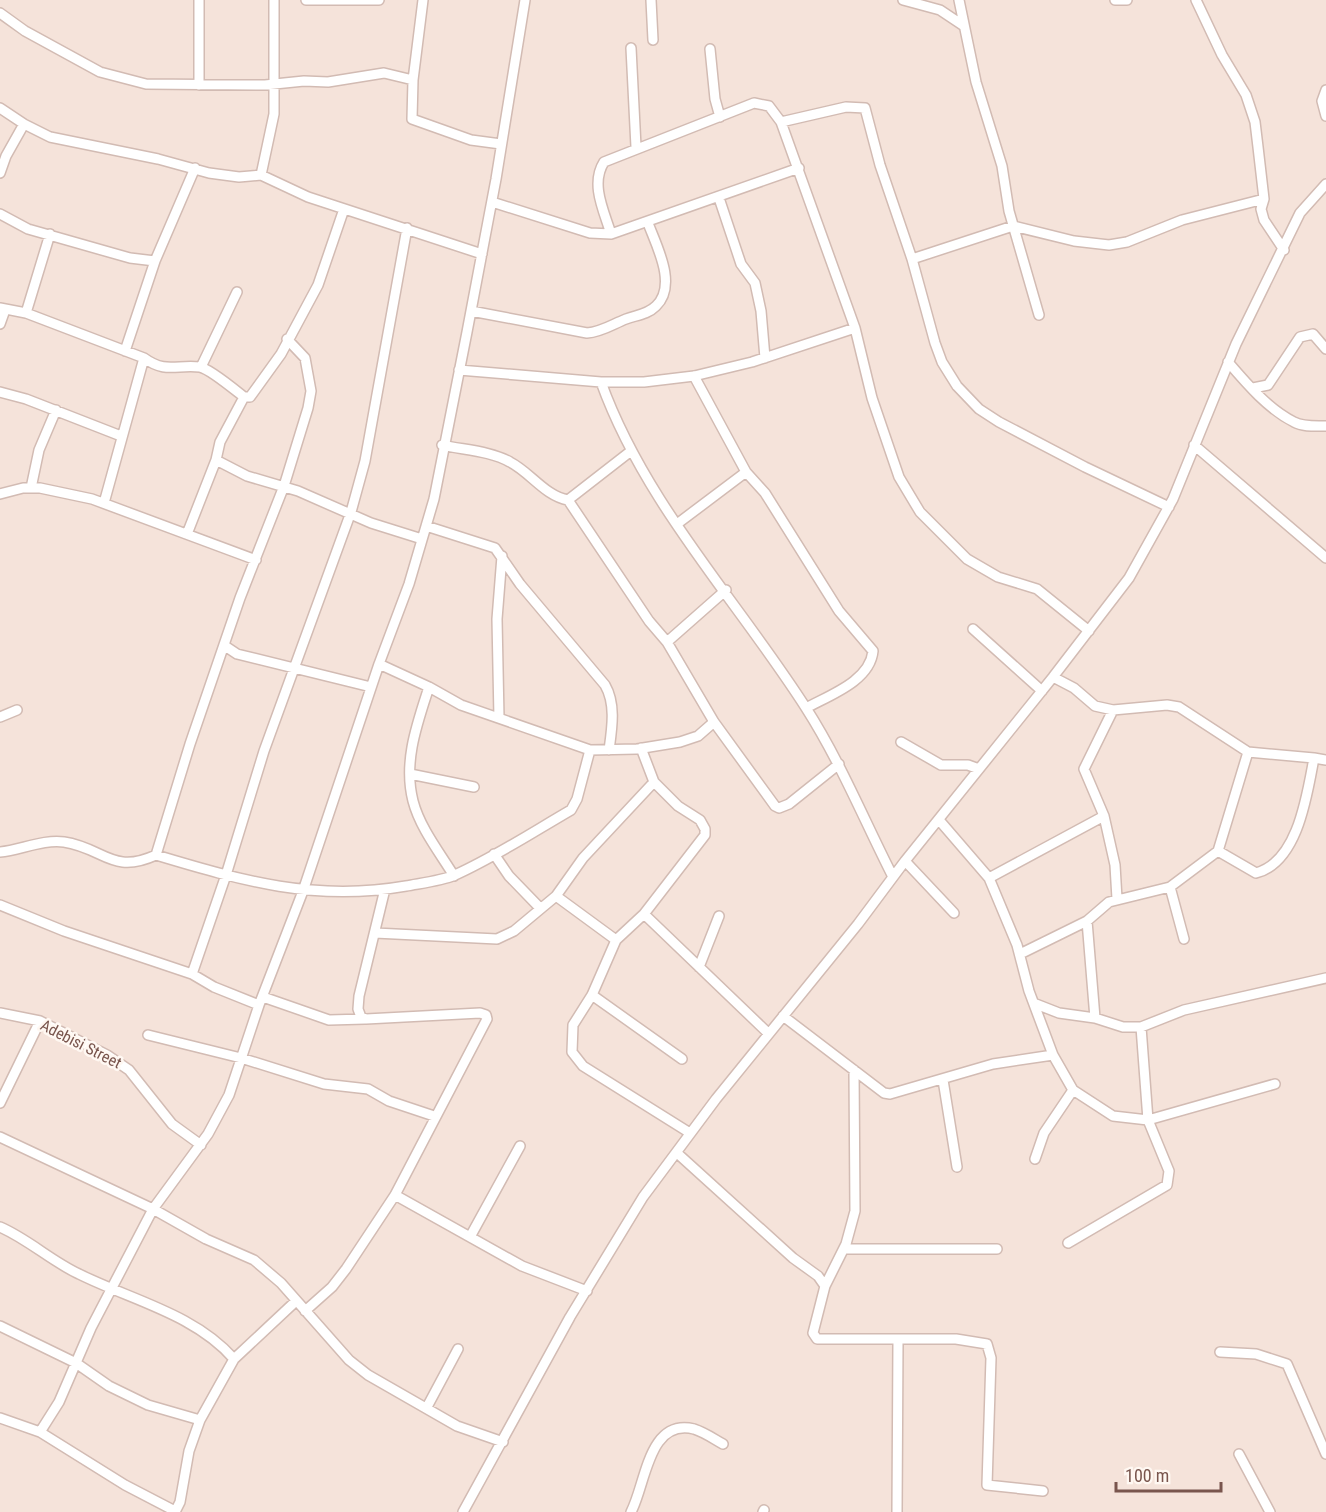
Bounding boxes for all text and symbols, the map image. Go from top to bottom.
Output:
street label: Adebisi Street [37,1015,125,1073]
scale bar [1116,1455,1221,1493]
text: 100 m [1125,1465,1169,1486]

